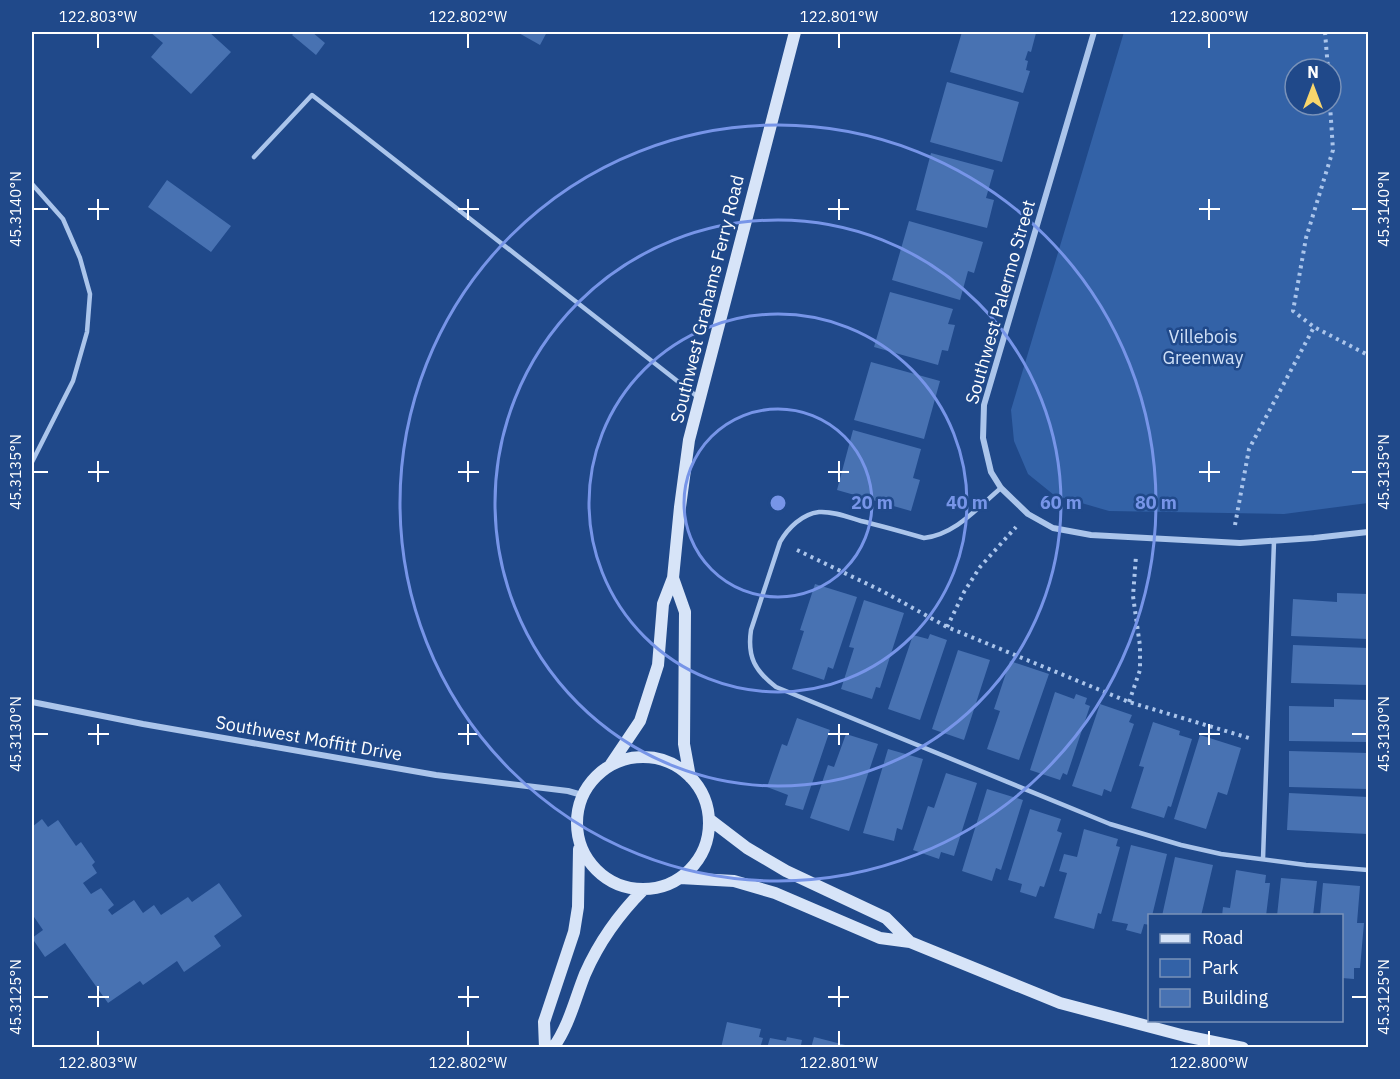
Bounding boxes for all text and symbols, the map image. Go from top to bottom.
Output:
text: 122.803°W [59,7,138,26]
text: 122.802°W [429,7,508,26]
text: 122.801°W [800,7,879,26]
text: 122.800°W [1170,7,1249,26]
north arrow [1283,57,1343,117]
text: N [1307,62,1319,82]
text: 45.3140°N [6,171,25,247]
text: 45.3140°N [1374,171,1393,247]
street label: Southwest Grahams Ferry Road [665,173,749,425]
street label: Southwest Palermo Street [960,197,1040,407]
park label: Villebois Greenway [1162,325,1244,369]
text: 45.3135°N [6,434,25,510]
text: 45.3135°N [1374,434,1393,510]
text: 20 m [851,491,893,514]
text: 40 m [946,491,988,514]
text: 60 m [1040,491,1082,514]
text: 80 m [1135,491,1177,514]
centre of rings [768,493,788,513]
text: 45.3130°N [6,696,25,772]
text: 45.3130°N [1374,696,1393,772]
street label: Southwest Moffitt Drive [214,710,404,766]
legend [1148,914,1343,1022]
text: Road [1202,926,1243,949]
text: Park [1202,956,1239,979]
text: 45.3125°N [6,959,25,1035]
text: 45.3125°N [1374,959,1393,1035]
text: Building [1202,986,1269,1009]
text: 122.803°W [59,1053,138,1072]
text: 122.802°W [429,1053,508,1072]
text: 122.801°W [800,1053,879,1072]
text: 122.800°W [1170,1053,1249,1072]

